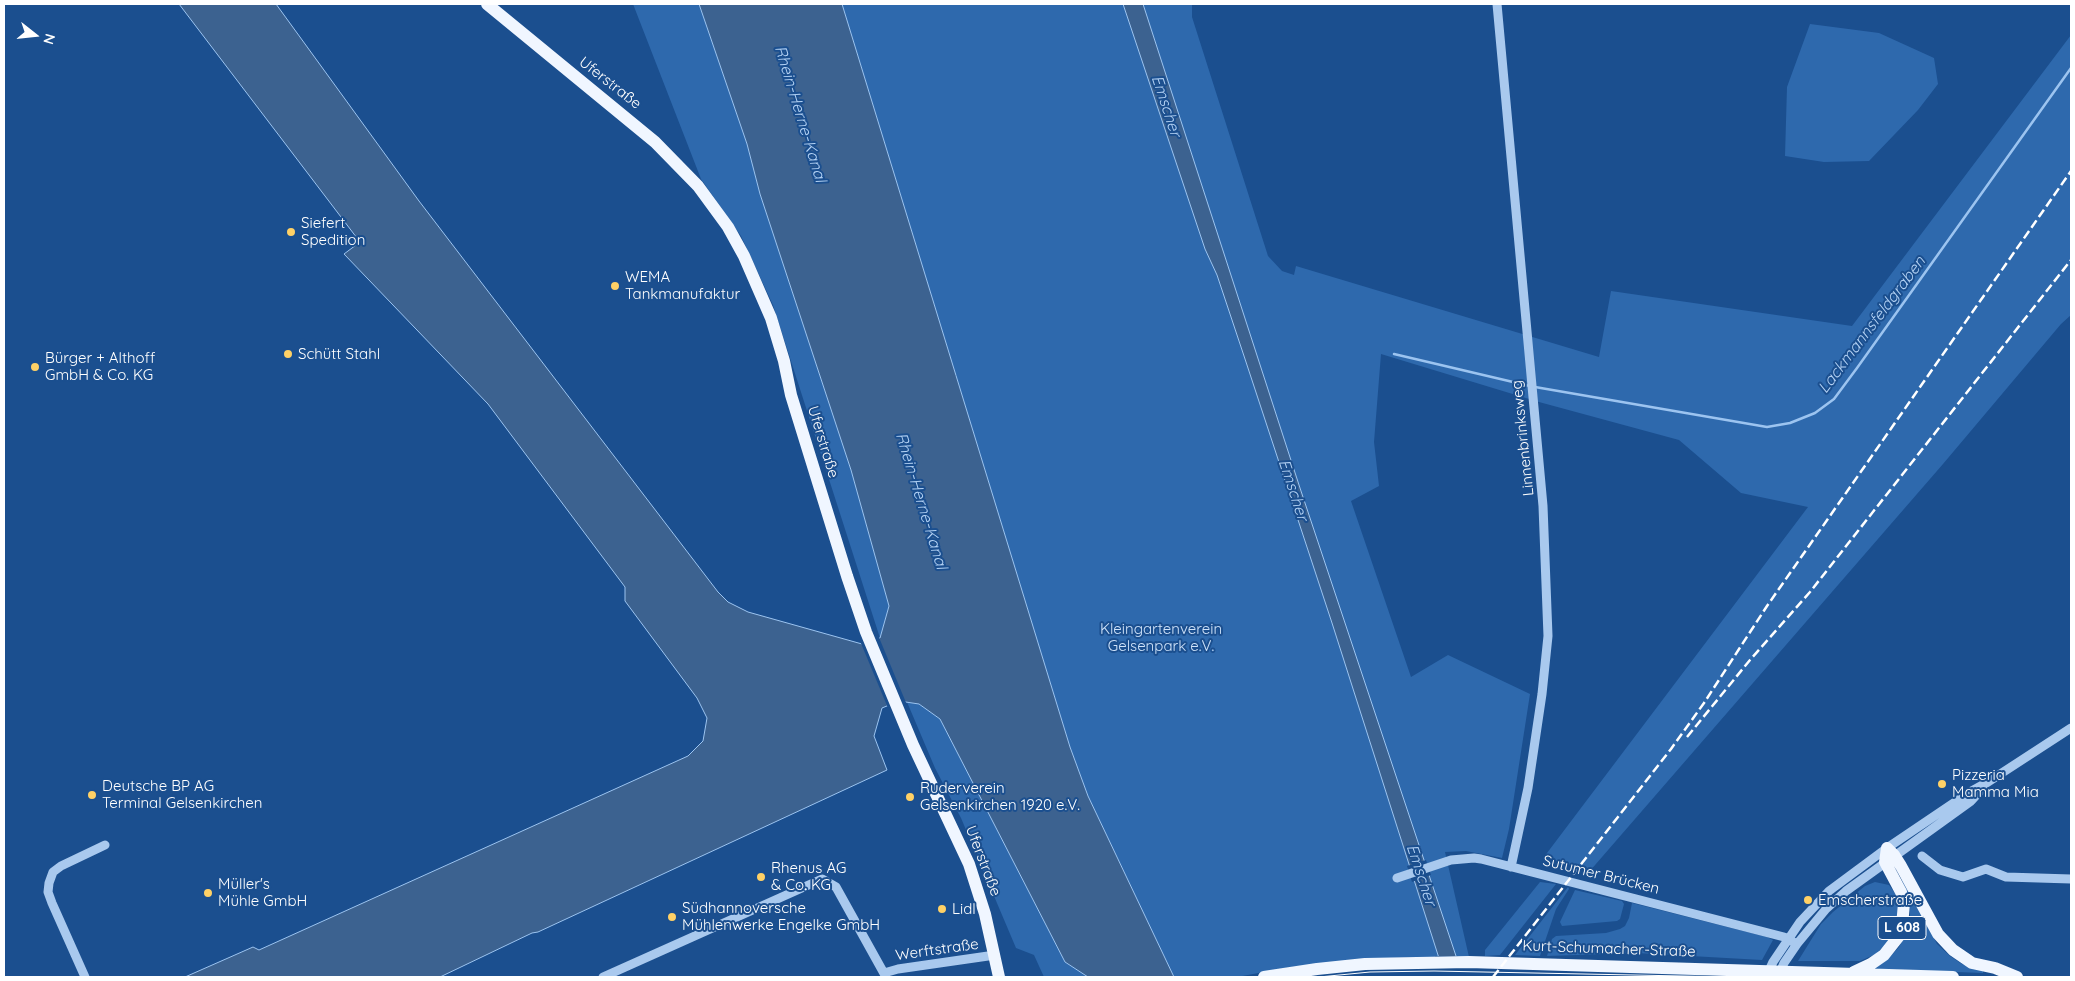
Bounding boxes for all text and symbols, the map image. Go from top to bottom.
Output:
north arrow [10,10,60,60]
text: N [39,32,59,47]
water label: Rhein-Herne-Kanal [770,43,830,185]
street label: Uferstraße [575,53,645,113]
water label: Emscher [1147,73,1185,139]
place label: Siefert Spedition [301,214,365,249]
marker: Siefert Spedition [285,226,297,238]
water label: Lackmannsfeldgraben [1814,253,1930,397]
place label: WEMA Tankmanufaktur [625,268,740,303]
marker: WEMA Tankmanufaktur [609,280,621,292]
place label: Schütt Stahl [298,345,380,363]
marker: Schütt Stahl [282,348,294,360]
place label: Bürger + Althoff GmbH & Co. KG [45,349,155,384]
marker: Bürger + Althoff GmbH & Co. KG [29,361,41,373]
street label: Linnenbrinksweg [1508,379,1538,497]
street label: Uferstraße [804,404,842,480]
water label: Rhein-Herne-Kanal [891,430,951,572]
water label: Emscher [1274,457,1312,523]
park label: Kleingartenverein Gelsenpark e.V. [1100,620,1222,655]
place label: Pizzeria Mamma Mia [1952,766,2039,801]
place label: Deutsche BP AG Terminal Gelsenkirchen [102,777,262,812]
marker: Pizzeria Mamma Mia [1936,778,1948,790]
place label: Ruderverein Gelsenkirchen 1920 e.V. [920,779,1080,814]
marker: Deutsche BP AG Terminal Gelsenkirchen [86,789,98,801]
marker: Ruderverein Gelsenkirchen 1920 e.V. [904,791,916,803]
street label: Uferstraße [961,823,1005,899]
water label: Emscher [1402,842,1440,908]
street label: Sutumer Brücken [1541,852,1661,898]
place label: Rhenus AG & Co. KG [771,859,846,894]
marker: Rhenus AG & Co. KG [755,871,767,883]
place label: Müller's Mühle GmbH [218,875,307,910]
marker: Müller's Mühle GmbH [202,887,214,899]
place label: Emscherstraße [1818,891,1922,909]
marker: Emscherstraße [1802,894,1814,906]
place label: Südhannoversche Mühlenwerke Engelke GmbH [682,899,880,934]
place label: Lidl [952,900,976,918]
marker: Lidl [936,903,948,915]
marker: Südhannoversche Mühlenwerke Engelke GmbH [666,911,678,923]
road number: L 608 [1878,916,1926,940]
street label: Werftstraße [894,935,980,965]
street label: Kurt-Schumacher-Straße [1522,937,1696,961]

